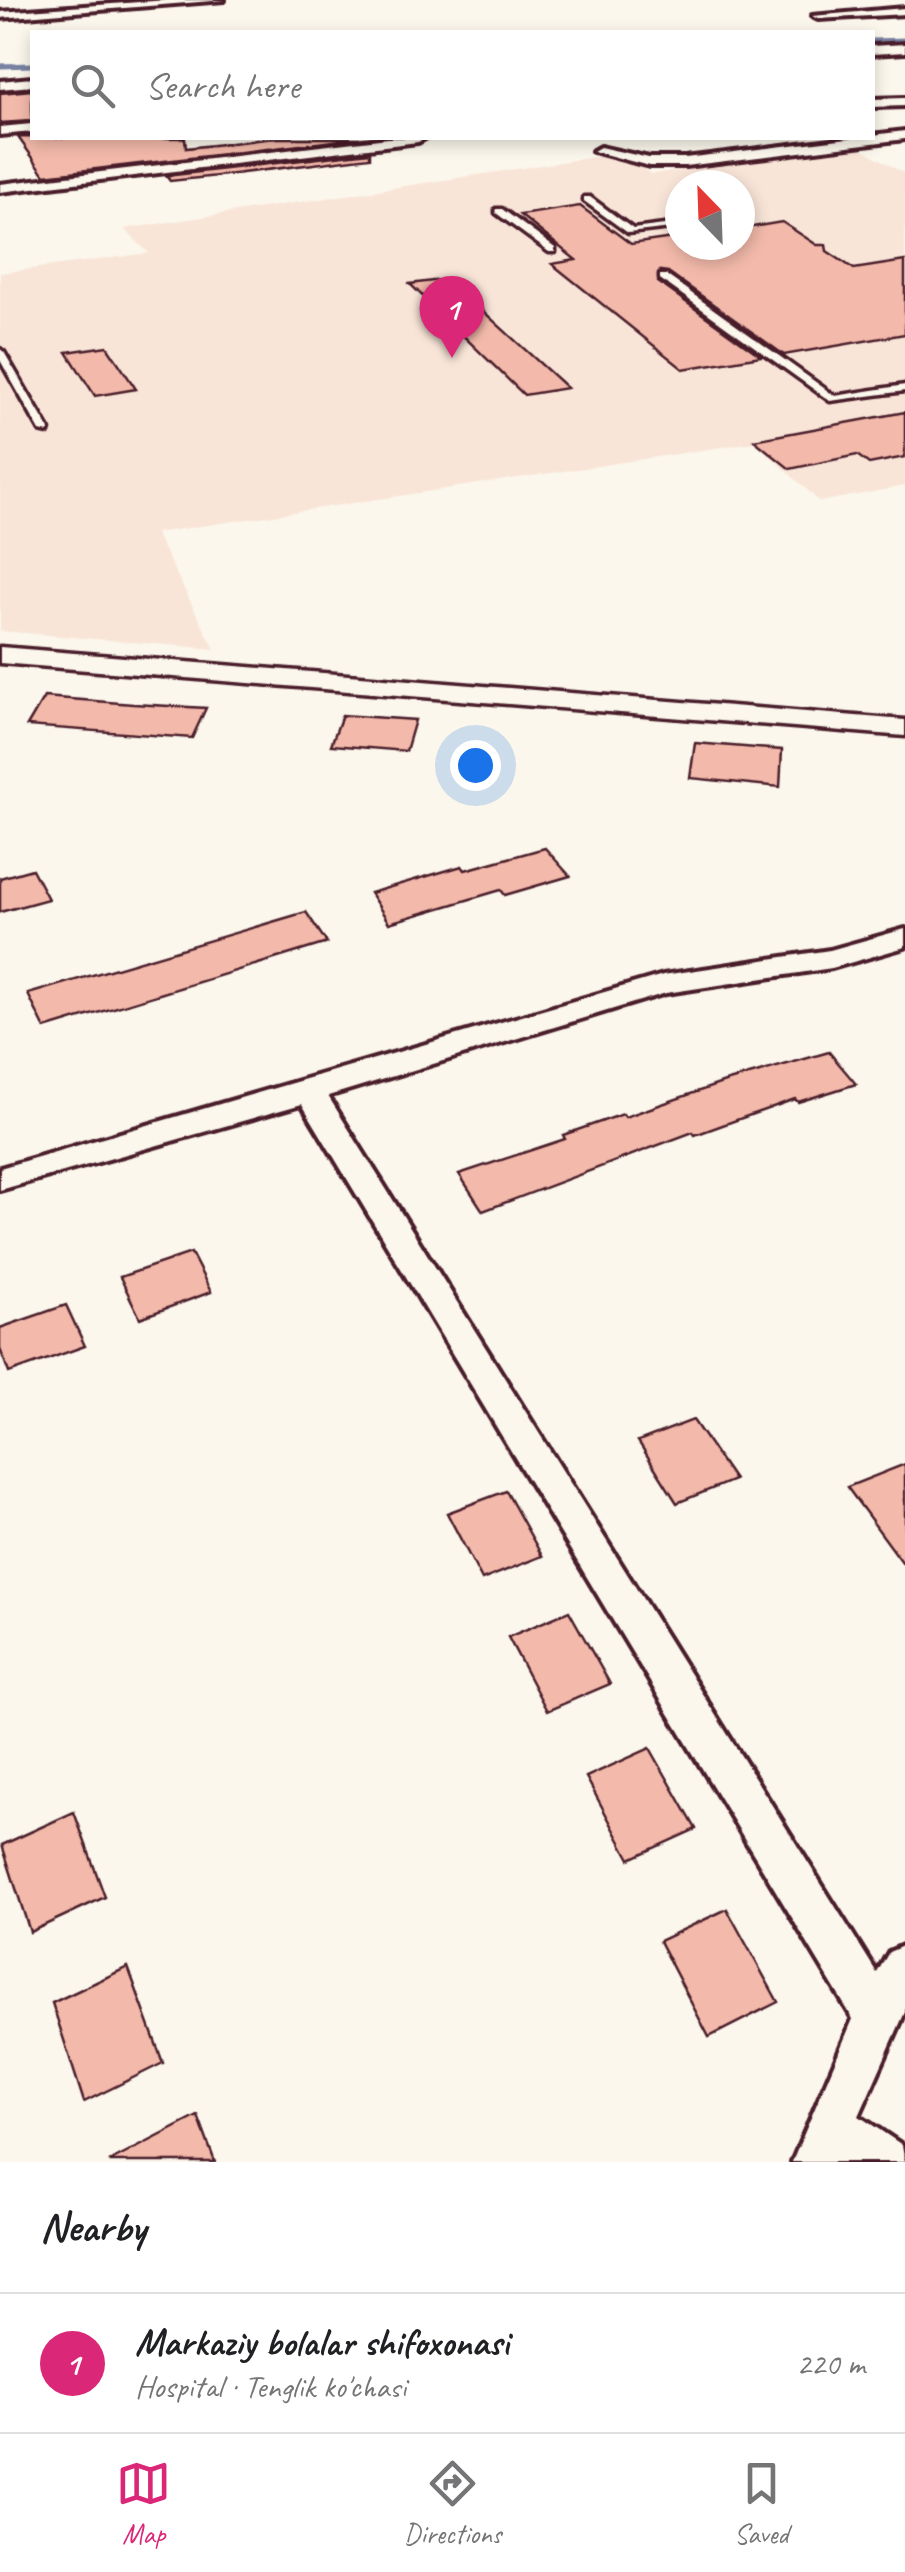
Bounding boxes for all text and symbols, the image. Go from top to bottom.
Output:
search box [30,30,875,140]
icon: search [65,58,120,113]
text: Search here [145,62,300,109]
north arrow [665,170,755,260]
pin: 1 [420,276,484,358]
your location [450,740,501,791]
text: Nearby [40,2201,146,2254]
text: Markaziy bolalar shifoxonasi [135,2319,509,2366]
text: 1 [65,2343,80,2384]
text: 220 m [796,2343,865,2384]
text: Hospital · Tenglik ko'chasi [135,2366,406,2407]
tab: Map [116,2456,171,2551]
tab: Directions [404,2456,501,2551]
tab: Saved [734,2456,789,2551]

